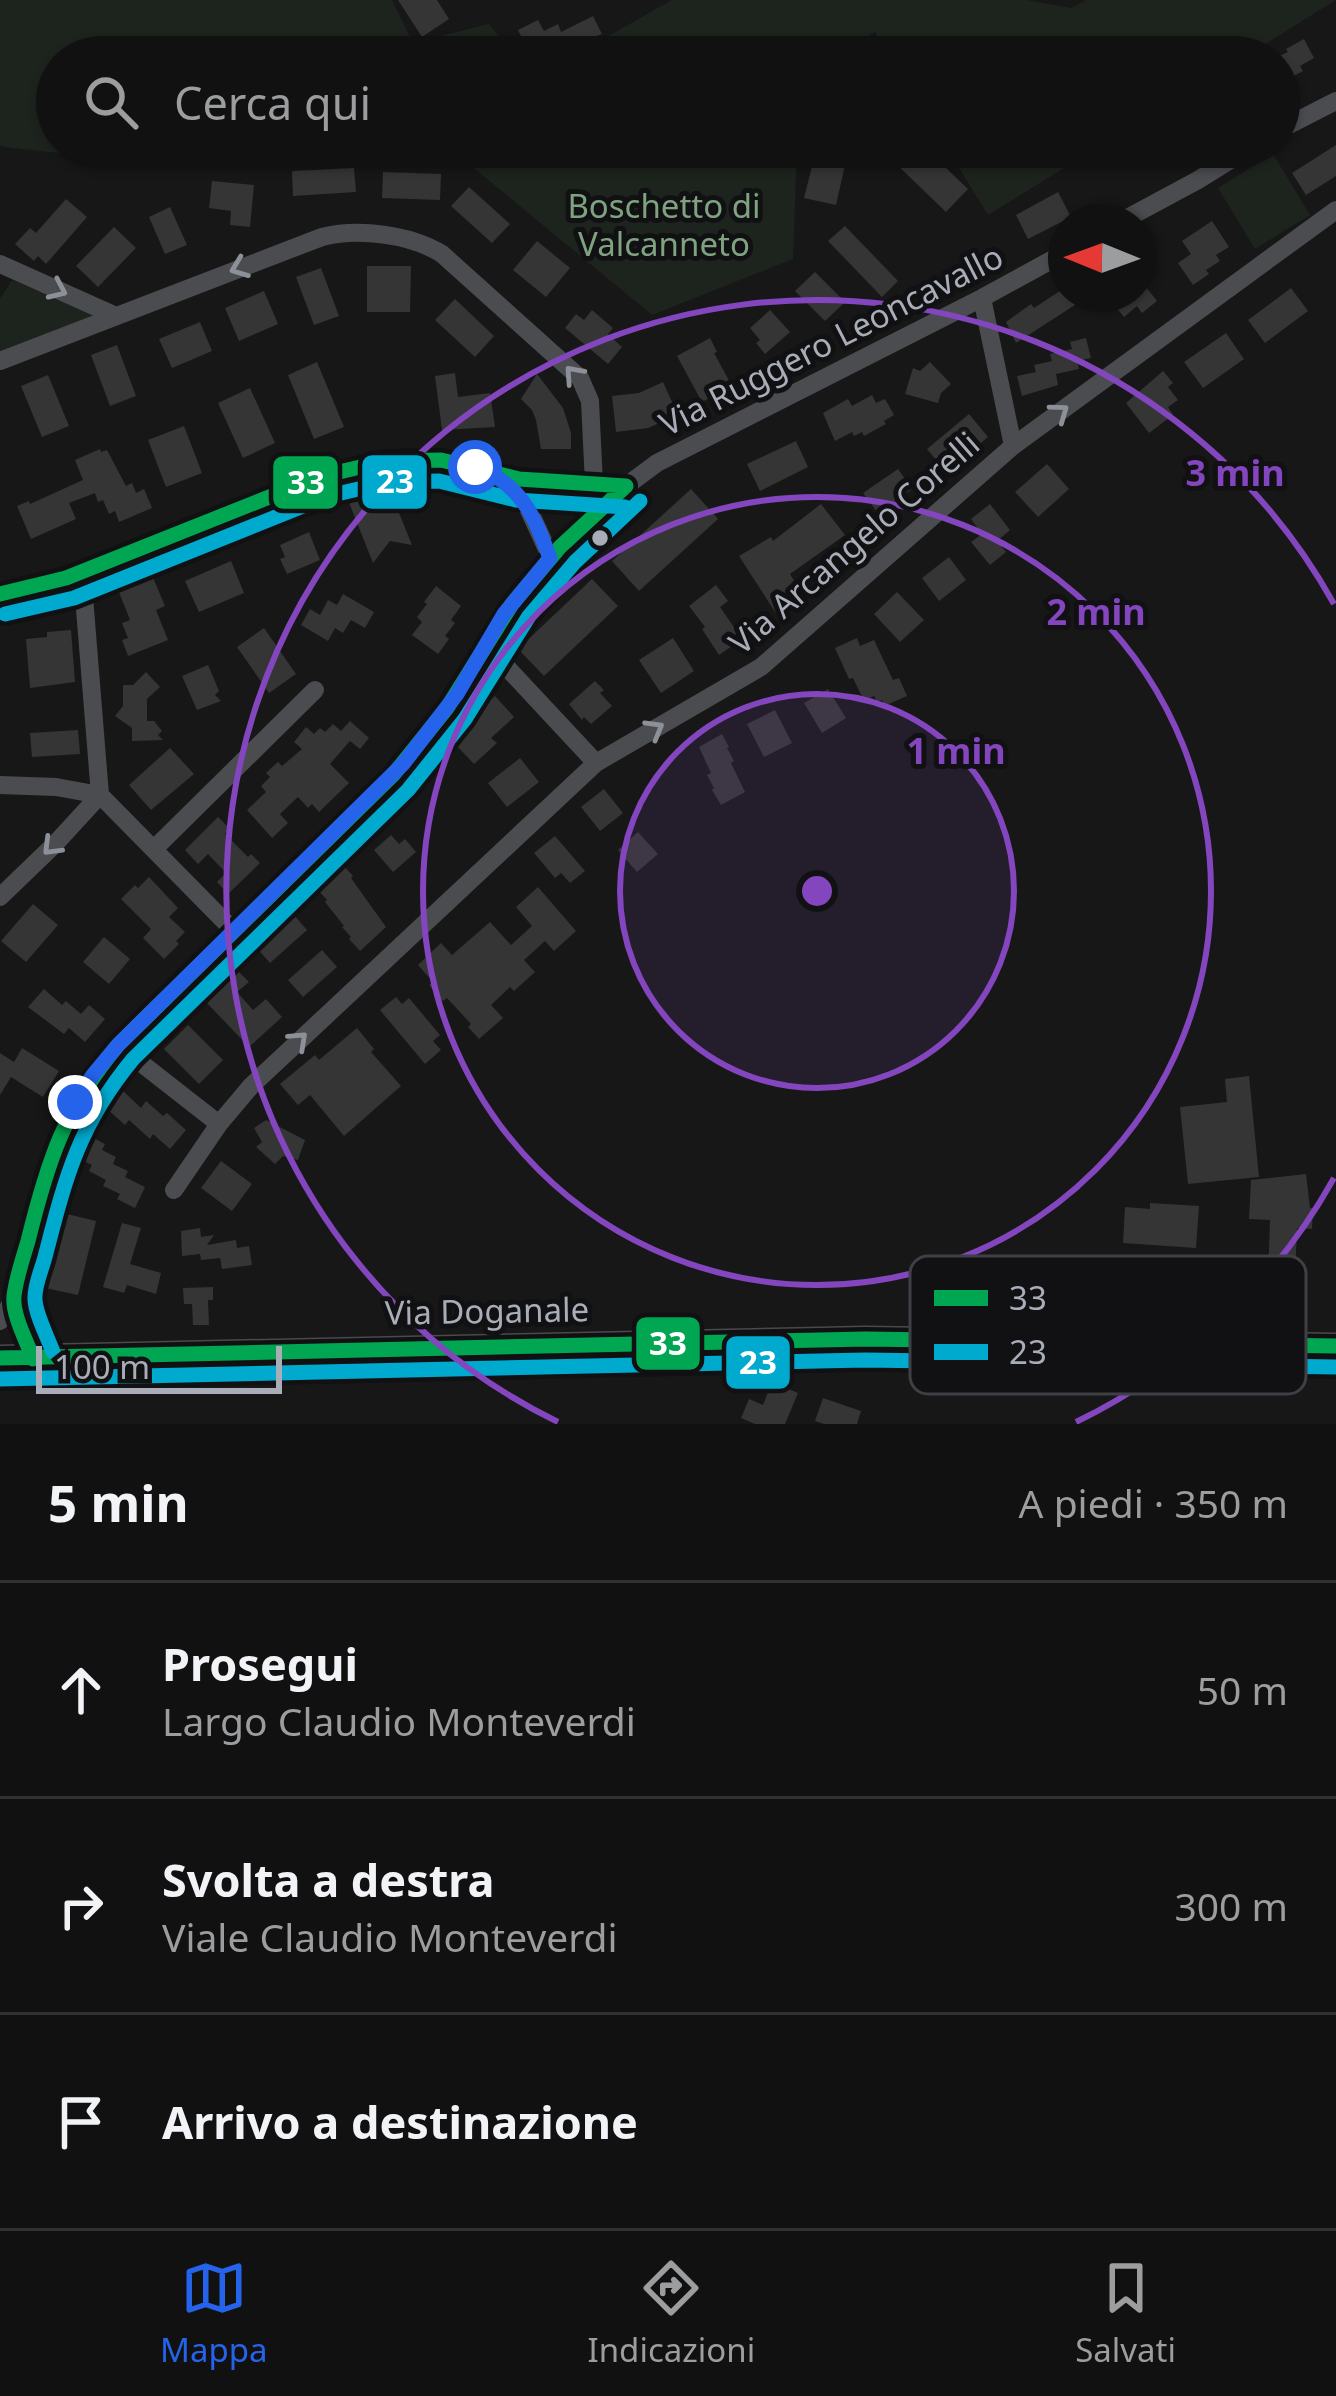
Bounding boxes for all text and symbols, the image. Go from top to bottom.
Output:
search box [36,36,1300,168]
icon: search [78,69,144,135]
text: Cerca qui [174,72,371,133]
park label: Boschetto di Valcanneto [567,183,761,266]
north arrow [1048,204,1156,312]
street label: Via Ruggero Leoncavallo [651,233,1010,446]
one-way arrow [230,254,251,279]
one-way arrow [46,276,67,299]
one-way arrow [566,366,587,387]
one-way arrow [1047,404,1068,426]
street label: Via Arcangelo Corelli [719,421,988,664]
route start [448,440,502,494]
text: 3 min [1185,448,1285,497]
line badge: 23 [360,453,429,511]
line badge: 33 [271,454,340,511]
text: 23 [376,458,414,503]
text: 33 [287,459,325,504]
unlabelled marker [589,527,611,549]
text: 2 min [1046,587,1146,636]
one-way arrow [643,720,664,743]
text: 1 min [906,726,1006,775]
one-way arrow [44,833,66,855]
centre of rings [796,870,838,912]
one-way arrow [286,1032,307,1054]
route end [48,1075,102,1129]
legend [910,1256,1306,1394]
text: 33 [1009,1275,1047,1320]
street label: Via Doganale [384,1286,590,1335]
line badge: 33 [634,1315,702,1372]
text: 33 [649,1320,687,1365]
text: 23 [1009,1329,1047,1374]
line badge: 23 [724,1334,792,1391]
text: 23 [739,1339,777,1384]
scale bar [36,1340,282,1393]
text: 100 m [54,1344,150,1389]
text: 5 min [48,1467,189,1537]
text: A piedi · 350 m [1019,1476,1288,1529]
text: Prosegui [162,1633,358,1694]
icon: ahead [48,1657,114,1723]
text: 50 m [1197,1663,1288,1716]
text: Largo Claudio Monteverdi [162,1694,636,1747]
text: Svolta a destra [162,1849,494,1910]
icon: right [48,1873,114,1939]
text: 300 m [1174,1879,1288,1932]
text: Viale Claudio Monteverdi [162,1910,618,1963]
icon: arrive [48,2089,114,2155]
text: Arrivo a destinazione [162,2091,638,2152]
tab: Mappa [160,2255,268,2372]
tab: Indicazioni [588,2255,755,2372]
tab: Salvati [1075,2255,1176,2372]

